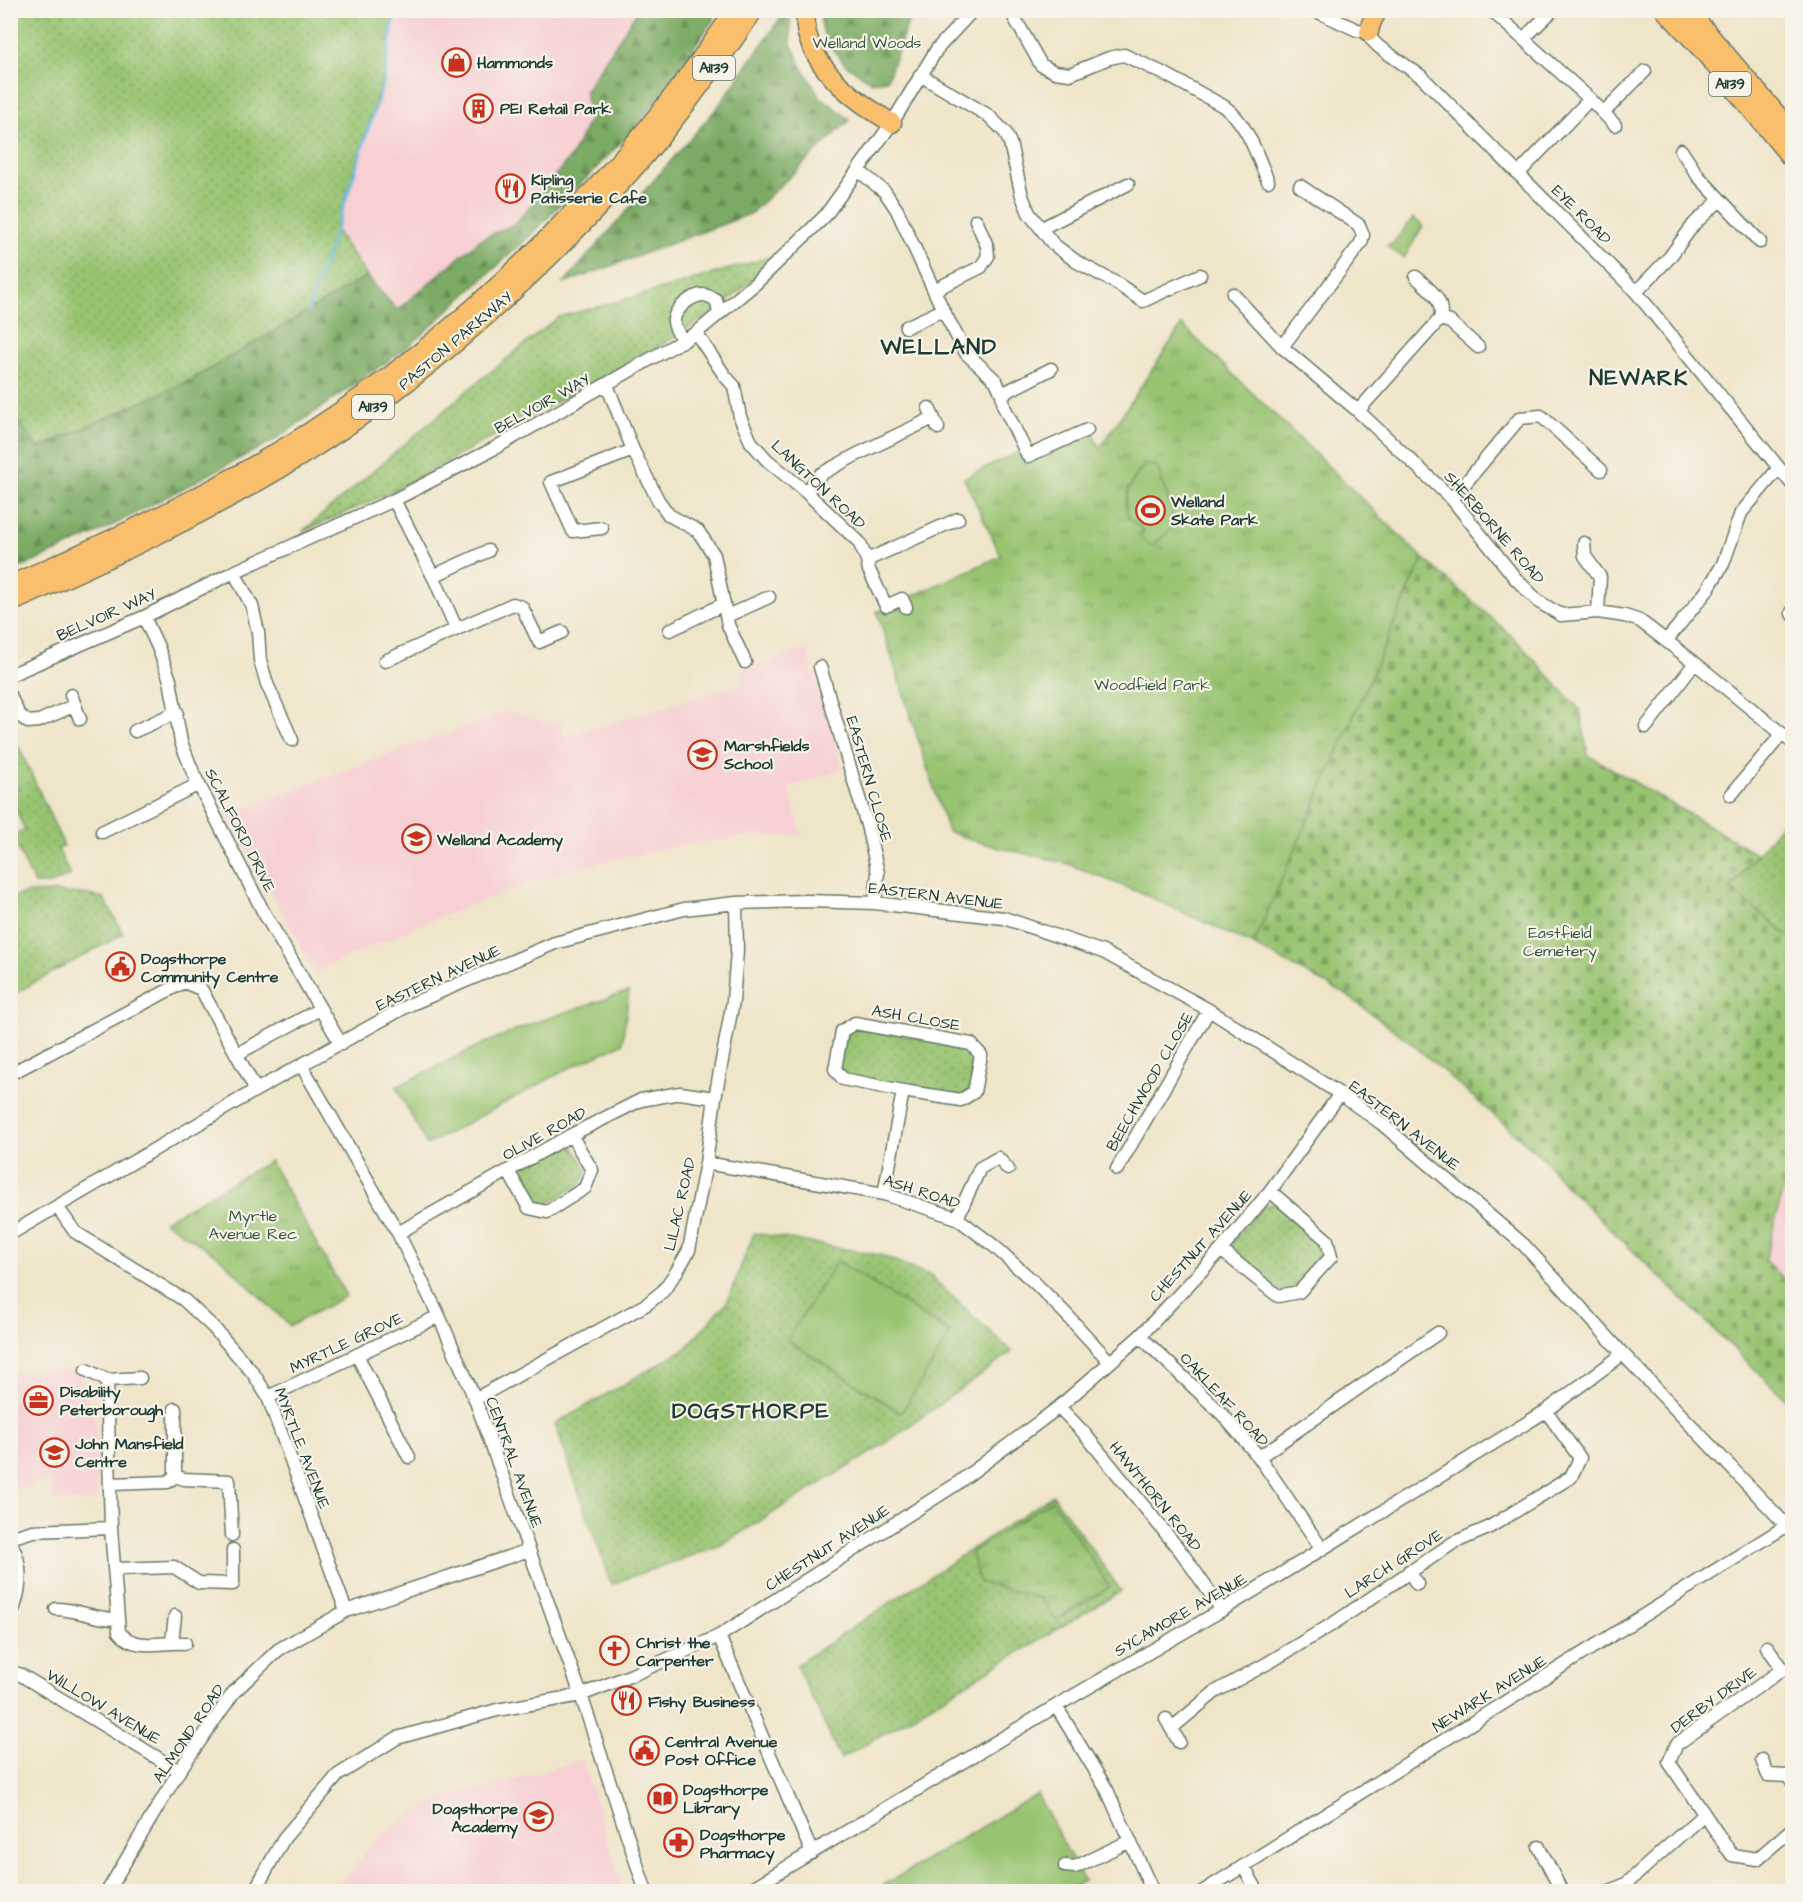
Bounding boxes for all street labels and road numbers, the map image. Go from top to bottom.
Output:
road number: A1139 [693,56,735,80]
road number: A1139 [1709,72,1751,96]
street label: EYE ROAD [1546,180,1616,250]
street label: PASTON PARKWAY [394,286,518,395]
street label: BELVOIR WAY [490,368,595,439]
road number: A1139 [352,395,394,419]
street label: LANGTON ROAD [766,435,871,534]
street label: SHERBORNE ROAD [1439,466,1549,589]
street label: BELVOIR WAY [53,583,160,647]
street label: EASTERN CLOSE [841,714,898,845]
street label: SCALFORD DRIVE [199,765,281,897]
street label: EASTERN AVENUE [867,877,1005,915]
street label: EASTERN AVENUE [372,939,505,1017]
street label: ASH CLOSE [870,999,962,1037]
street label: BEECHWOOD CLOSE [1101,1007,1199,1155]
street label: EASTERN AVENUE [1344,1075,1465,1176]
street label: OLIVE ROAD [499,1102,590,1166]
street label: LILAC ROAD [659,1155,701,1253]
street label: ASH ROAD [881,1169,963,1215]
street label: CHESTNUT AVENUE [1144,1184,1258,1307]
street label: MYRTLE GROVE [286,1307,407,1379]
street label: OAKLEAF ROAD [1175,1348,1274,1452]
street label: MYRTLE AVENUE [269,1385,336,1513]
street label: CENTRAL AVENUE [480,1394,548,1532]
street label: HAWTHORN ROAD [1104,1437,1207,1556]
street label: CHESTNUT AVENUE [761,1499,895,1596]
street label: LARCH GROVE [1340,1524,1447,1604]
street label: SYCAMORE AVENUE [1110,1568,1251,1662]
street label: NEWARK AVENUE [1428,1650,1551,1738]
street label: DERBY DRIVE [1666,1661,1761,1738]
street label: WILLOW AVENUE [42,1664,165,1750]
street label: ALMOND ROAD [148,1680,230,1787]

